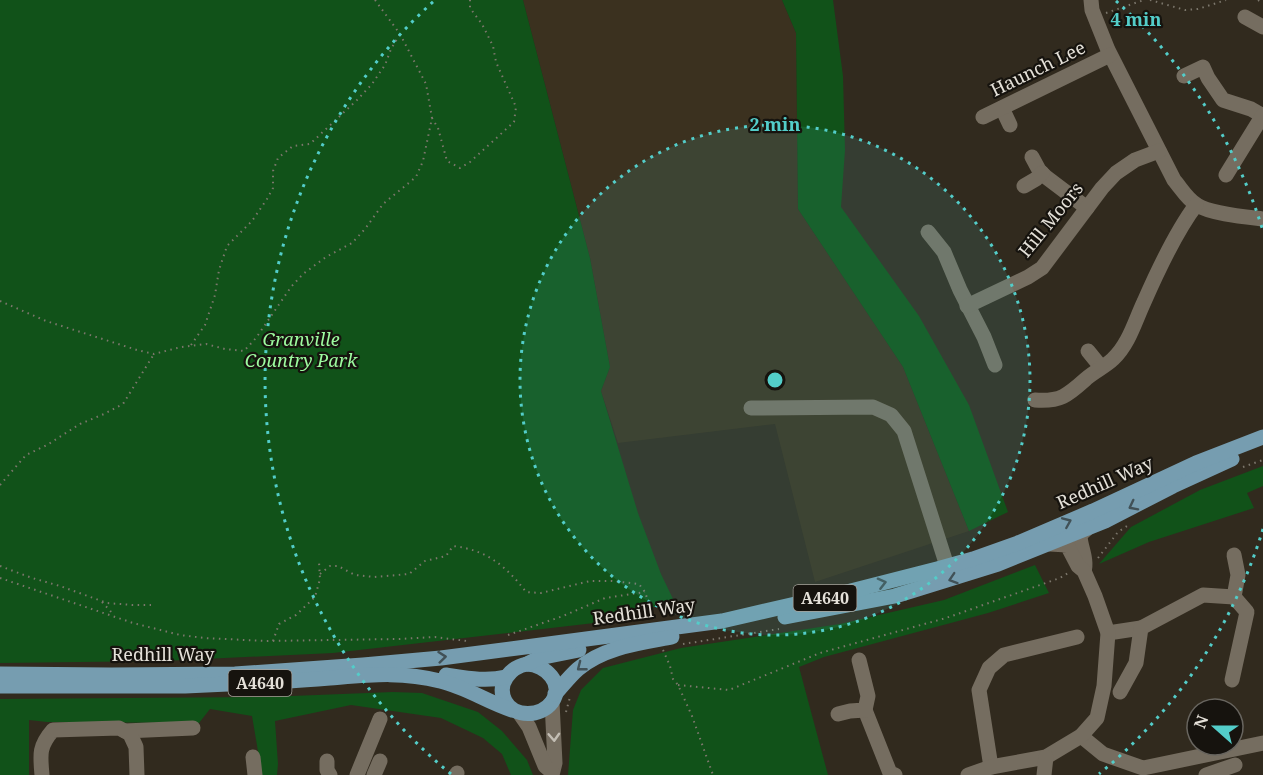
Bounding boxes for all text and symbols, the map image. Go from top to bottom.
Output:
text: 4 min [1111,7,1161,31]
street label: Haunch Lee [986,35,1089,101]
text: 2 min [750,112,800,136]
street label: Hill Moors [1013,177,1088,262]
park label: Granville Country Park [245,327,358,372]
centre of rings [765,370,785,390]
street label: Redhill Way [1053,450,1157,514]
one-way arrow [1129,499,1140,510]
one-way arrow [1061,517,1072,529]
one-way arrow [948,571,959,584]
one-way arrow [877,578,887,591]
road number: A4640 [794,585,856,611]
street label: Redhill Way [591,592,697,630]
street label: Redhill Way [111,642,215,666]
one-way arrow [438,651,447,664]
one-way arrow [577,660,588,671]
road number: A4640 [228,670,292,696]
north arrow [1185,697,1245,757]
text: N [1188,711,1214,731]
one-way arrow [547,732,560,741]

